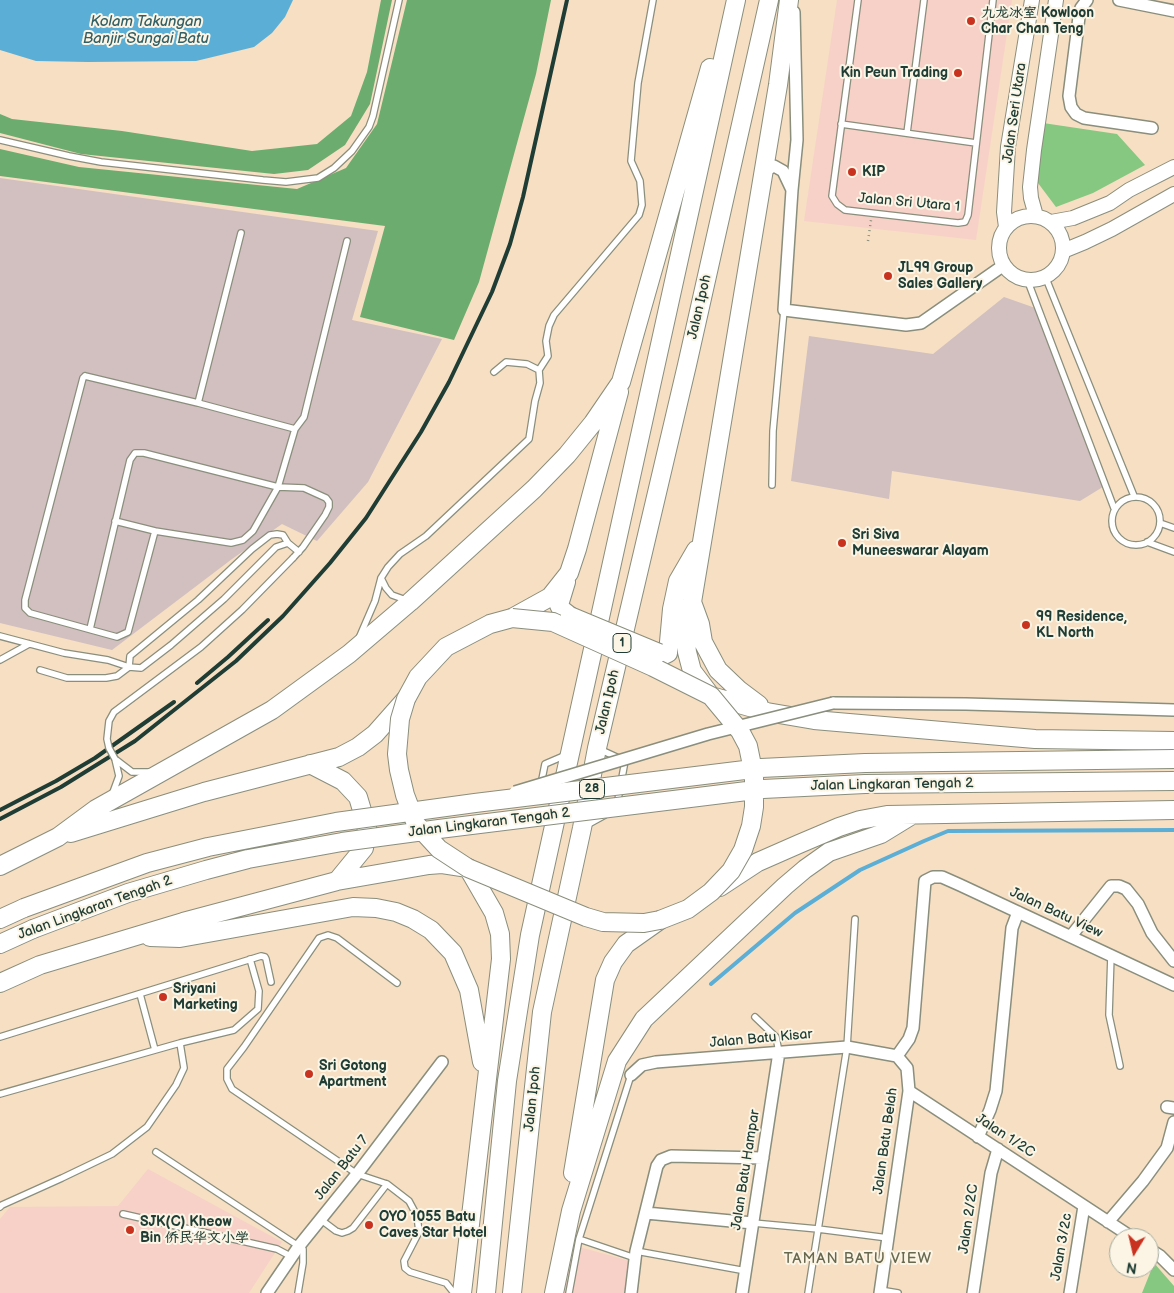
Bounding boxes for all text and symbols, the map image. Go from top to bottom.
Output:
place label: 九龙冰室 Kowloon Char Chan Teng [981,5,1094,38]
water label: Kolam Takungan Banjir Sungai Batu [83,13,209,48]
marker: 九龙冰室 Kowloon Char Chan Teng [965,15,977,27]
street label: Jalan Seri Utara [1000,62,1030,164]
place label: Kin Peun Trading [840,65,948,81]
marker: Kin Peun Trading [952,67,964,79]
place label: KIP [862,164,885,180]
marker: KIP [846,166,858,178]
street label: Jalan Sri Utara 1 [857,190,961,216]
place label: JL99 Group Sales Gallery [898,260,982,292]
marker: JL99 Group Sales Gallery [882,270,894,282]
street label: Jalan Ipoh [684,273,716,341]
place label: Sri Siva Muneeswarar Alayam [852,527,989,560]
marker: Sri Siva Muneeswarar Alayam [836,537,848,549]
place label: 99 Residence, KL North [1036,609,1127,642]
marker: 99 Residence, KL North [1020,619,1032,631]
road number: 1 [613,634,631,652]
street label: Jalan Ipoh [592,668,624,736]
street label: Jalan Lingkaran Tengah 2 [810,775,974,795]
road number: 28 [580,780,604,799]
street label: Jalan Lingkaran Tengah 2 [407,805,571,841]
street label: Jalan Lingkaran Tengah 2 [16,872,174,944]
street label: Jalan Batu View [1007,884,1105,942]
place label: Sriyani Marketing [173,981,238,1014]
marker: Sriyani Marketing [157,991,169,1003]
street label: Jalan Batu Kisar [709,1026,813,1052]
place label: Sri Gotong Apartment [319,1058,387,1090]
street label: Jalan Ipoh [521,1065,545,1133]
marker: Sri Gotong Apartment [303,1068,315,1080]
street label: Jalan Batu Belah [870,1087,902,1195]
street label: Jalan Batu Hampar [728,1109,764,1231]
street label: Jalan 1/2C [972,1111,1038,1161]
street label: Jalan Batu 7 [311,1132,373,1204]
street label: Jalan 2/2C [956,1183,982,1255]
place label: OYO 1055 Batu Caves Star Hotel [379,1209,487,1242]
street label: Jalan 3/2c [1048,1212,1076,1282]
place label: SJK(C) Kheow Bin 侨民华文小学 [140,1214,249,1246]
marker: OYO 1055 Batu Caves Star Hotel [363,1219,375,1231]
marker: SJK(C) Kheow Bin 侨民华文小学 [124,1224,136,1236]
north arrow [1109,1228,1159,1278]
district label: TAMAN BATU VIEW [782,1250,934,1268]
text: N [1125,1258,1138,1277]

